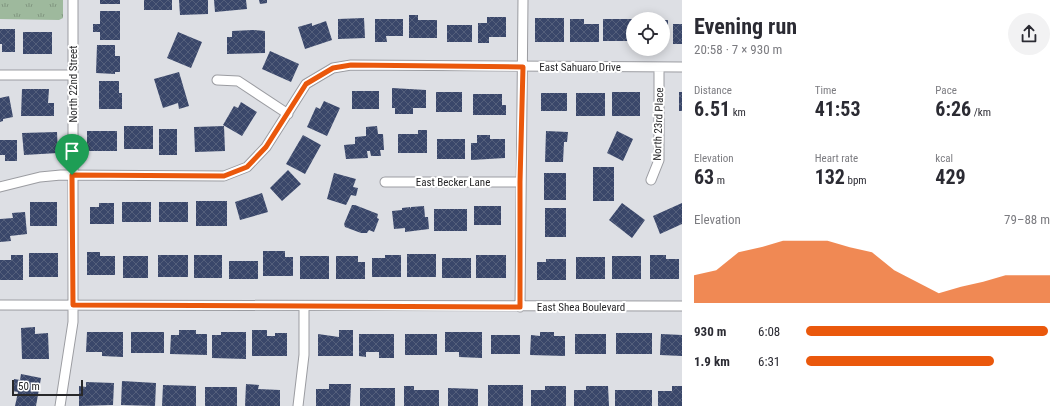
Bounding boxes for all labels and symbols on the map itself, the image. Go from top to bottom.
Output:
street label: North 22nd Street [67,46,80,123]
street label: East Sahuaro Drive [539,61,621,74]
street label: North 23rd Place [651,87,666,161]
pin [55,134,89,175]
street label: East Becker Lane [416,176,490,189]
street label: East Shea Boulevard [537,301,625,314]
scale bar [12,378,83,397]

